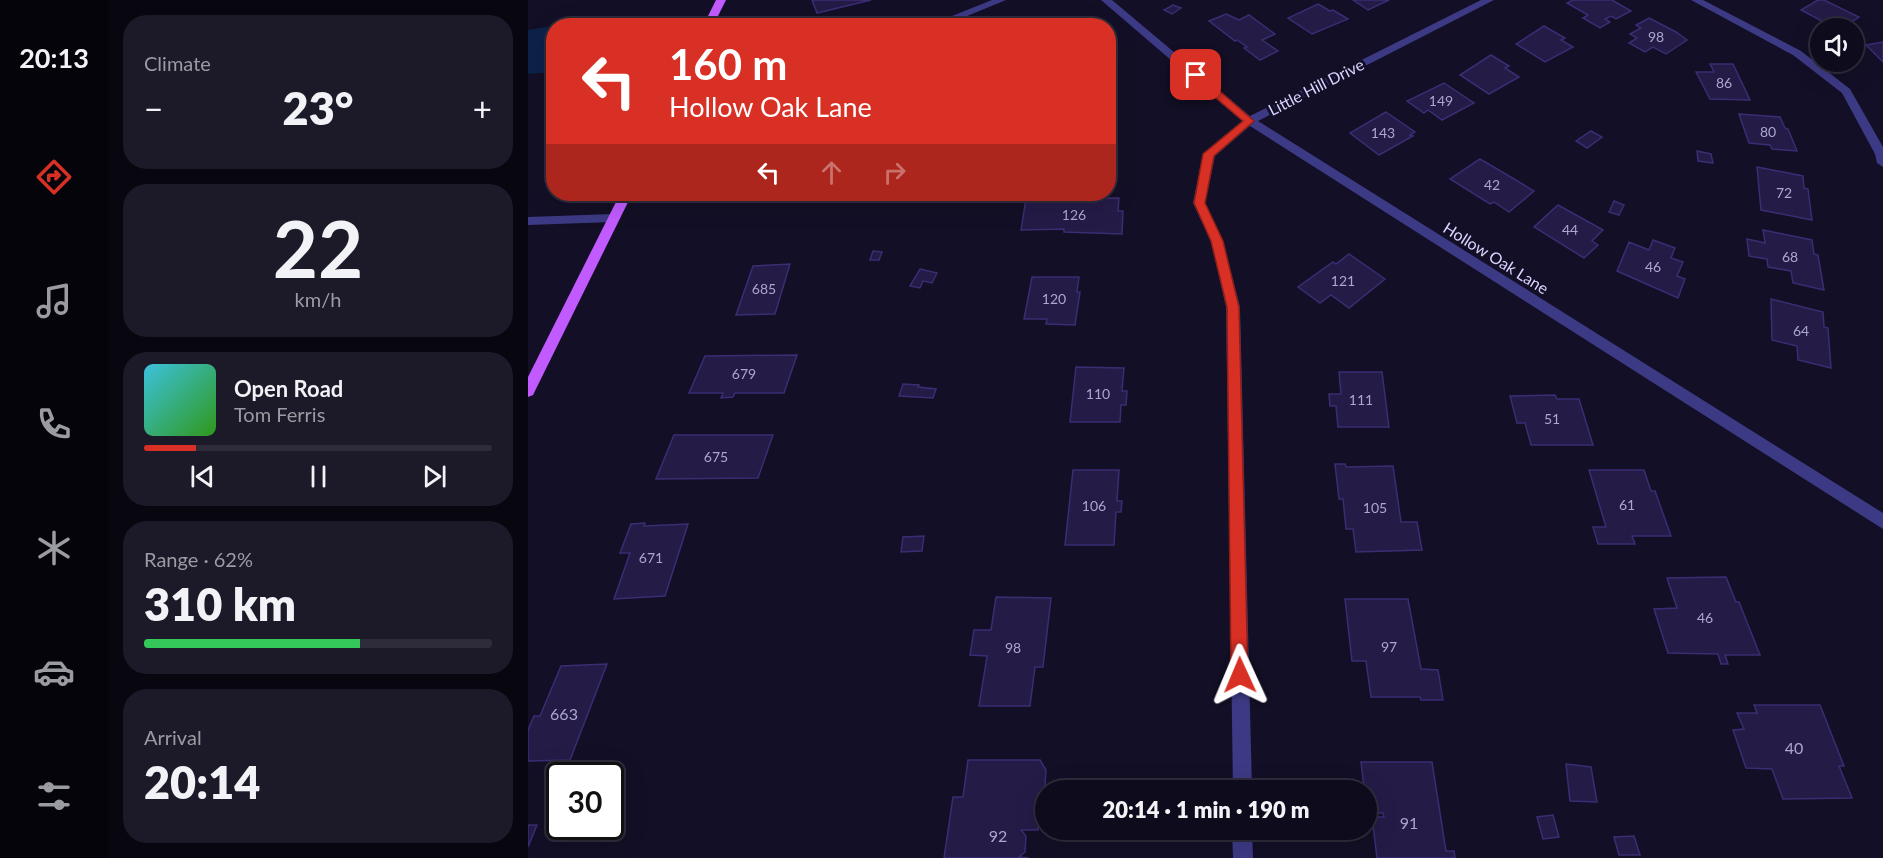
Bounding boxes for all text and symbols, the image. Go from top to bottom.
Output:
map controls [1810,18,1864,72]
button: sound [1810,18,1864,72]
house number: 98 [1648,28,1664,45]
text: 160 m [669,39,787,89]
text: 20:13 [19,41,89,74]
icon: left [570,42,648,120]
pin [1170,49,1221,100]
text: Climate [144,51,211,75]
street label: Little Hill Drive [1265,54,1367,119]
icon: arrive [1179,58,1212,91]
house number: 86 [1716,74,1732,91]
text: 23° [283,81,353,135]
text: − [144,88,163,128]
text: + [473,88,492,128]
text: Hollow Oak Lane [669,90,872,123]
house number: 149 [1429,92,1453,109]
house number: 80 [1760,123,1776,140]
house number: 143 [1371,124,1395,141]
icon: directions [33,156,75,198]
icon: left [752,156,785,189]
icon: ahead [815,156,848,189]
icon: right [878,156,911,189]
house number: 42 [1484,176,1500,193]
house number: 72 [1776,184,1792,201]
text: 22 [273,201,363,295]
house number: 126 [1062,206,1086,223]
street label: Hollow Oak Lane [1440,218,1552,297]
house number: 44 [1562,221,1578,238]
house number: 68 [1782,248,1798,265]
house number: 46 [1645,258,1661,275]
house number: 121 [1331,272,1355,289]
icon: music [33,280,75,322]
house number: 685 [752,280,776,297]
text: km/h [295,287,341,311]
house number: 120 [1042,290,1066,307]
house number: 64 [1793,322,1809,339]
house number: 679 [732,365,756,382]
text: Open Road [234,375,343,402]
house number: 110 [1086,385,1110,402]
house number: 111 [1349,391,1373,408]
text: Tom Ferris [234,402,325,426]
icon: phone [33,403,75,445]
house number: 51 [1544,410,1560,427]
house number: 675 [704,448,728,465]
icon: previous [186,460,219,493]
icon: pause [302,460,335,493]
icon: next [418,460,451,493]
house number: 61 [1619,496,1635,513]
house number: 106 [1082,497,1106,514]
house number: 105 [1363,499,1387,516]
icon: climate [33,527,75,569]
text: Range · 62% [144,547,253,571]
house number: 671 [639,549,663,566]
text: 310 km [144,577,296,631]
house number: 46 [1697,609,1713,626]
house number: 97 [1381,638,1397,655]
house number: 98 [1005,639,1021,656]
position arrow [1208,643,1272,707]
icon: car [33,651,75,693]
house number: 663 [550,704,578,723]
text: Arrival [144,725,202,749]
house number: 40 [1785,738,1803,757]
text: 20:14 [144,755,260,809]
speed limit sign: 30 [546,762,624,840]
icon: filters [33,775,75,817]
text: 20:14 · 1 min · 190 m [1103,796,1309,823]
house number: 91 [1400,813,1418,832]
house number: 92 [989,826,1007,845]

